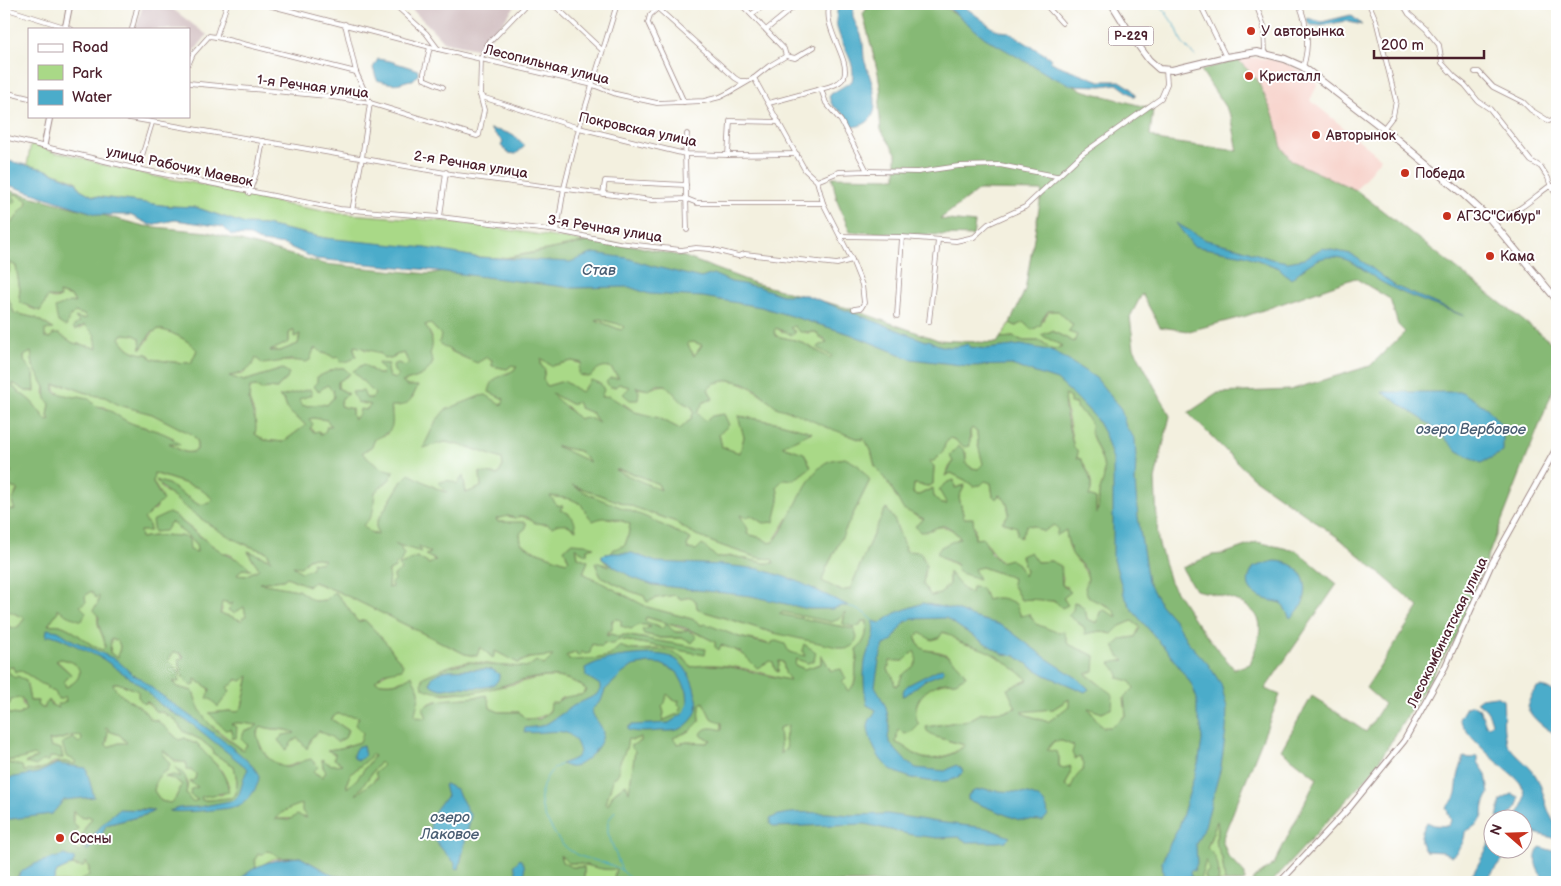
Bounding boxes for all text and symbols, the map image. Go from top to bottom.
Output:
place label: У авторынка [1261,23,1345,40]
marker: У авторынка [1245,25,1257,37]
road number: Р-229 [1108,27,1154,46]
legend [28,28,190,118]
scale bar [1374,28,1484,60]
text: 200 m [1381,36,1424,55]
text: Road [72,38,108,57]
street label: Лесопильная улица [482,40,612,88]
text: Park [72,64,103,83]
place label: Кристалл [1259,68,1321,85]
marker: Кристалл [1243,70,1255,82]
street label: 1-я Речная улица [256,71,371,102]
text: Water [72,88,112,107]
street label: Покровская улица [577,109,699,150]
place label: Авторынок [1325,127,1397,144]
marker: Авторынок [1310,129,1322,141]
street label: улица Рабочих Маевок [105,143,255,190]
street label: 2-я Речная улица [413,147,530,182]
place label: Победа [1415,165,1466,182]
marker: Победа [1399,167,1411,179]
place label: АГЗС"Сибур" [1456,208,1541,225]
marker: АГЗС"Сибур" [1441,210,1453,222]
street label: 3-я Речная улица [546,211,664,246]
place label: Кама [1500,248,1536,265]
marker: Кама [1484,250,1496,262]
water label: Став [582,261,616,280]
water label: озеро Вербовое [1416,420,1527,439]
street label: Лесокомбинатская улица [1403,554,1492,711]
water label: озеро Лаковое [420,808,480,844]
north arrow [1484,808,1534,858]
text: N [1486,822,1506,838]
place label: Сосны [70,830,112,847]
marker: Сосны [54,832,66,844]

